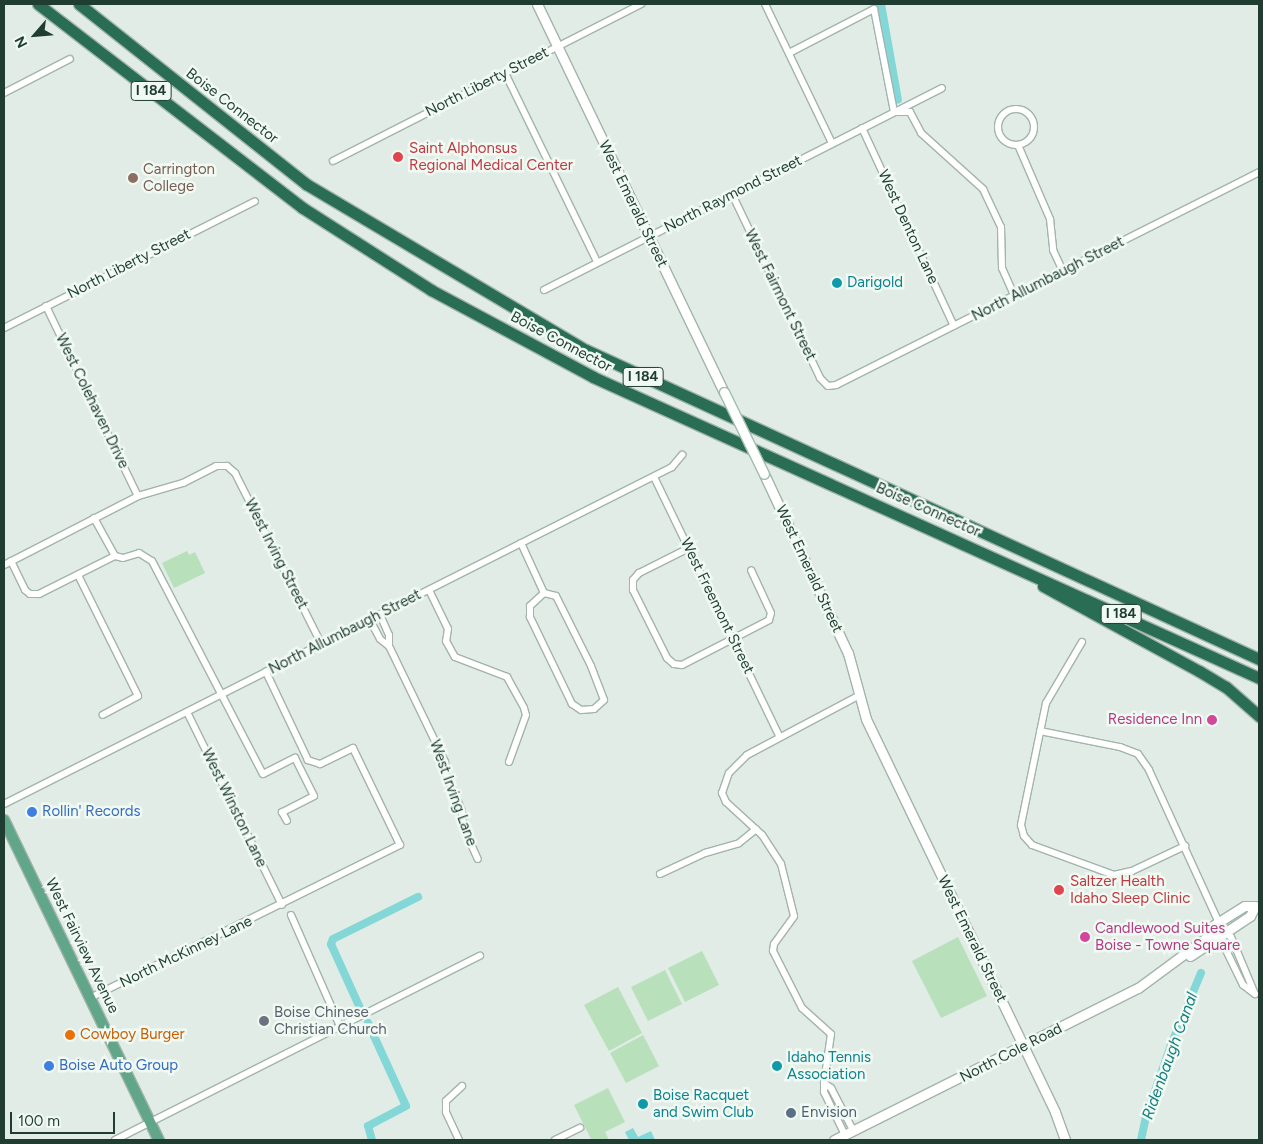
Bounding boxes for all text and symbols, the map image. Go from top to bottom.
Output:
north arrow [10,10,60,60]
text: N [11,33,31,51]
street label: North Liberty Street [422,43,552,121]
street label: Boise Connector [182,64,282,148]
road number: I 184 [130,80,172,102]
street label: West Emerald Street [595,138,671,270]
place label: Saint Alphonsus Regional Medical Center [409,139,573,174]
marker: Saint Alphonsus Regional Medical Center [391,150,405,164]
street label: North Raymond Street [661,151,805,237]
place label: Carrington College [143,160,215,195]
street label: West Denton Lane [874,167,942,287]
marker: Carrington College [127,172,139,184]
street label: North Liberty Street [64,225,194,303]
street label: West Fairmont Street [740,226,820,364]
street label: North Allumbaugh Street [969,233,1127,325]
place label: Darigold [847,274,903,292]
marker: Darigold [831,277,843,289]
street label: Boise Connector [507,308,615,376]
street label: West Colehaven Drive [52,331,132,471]
road number: I 184 [622,366,664,388]
street label: Boise Connector [873,479,983,541]
street label: West Irving Street [240,496,312,612]
street label: West Emerald Street [772,502,846,636]
street label: West Freemont Street [676,535,758,677]
street label: North Allumbaugh Street [266,586,424,678]
road number: I 184 [1100,602,1142,626]
place label: Residence Inn [1108,711,1202,729]
marker: Residence Inn [1206,714,1218,726]
street label: West Irving Lane [425,737,481,849]
street label: West Winston Lane [197,746,271,870]
place label: Rollin' Records [42,803,140,821]
marker: Rollin' Records [26,806,38,818]
place label: Saltzer Health Idaho Sleep Clinic [1070,872,1190,907]
street label: West Emerald Street [934,873,1010,1005]
street label: West Fairview Avenue [41,876,123,1016]
marker: Saltzer Health Idaho Sleep Clinic [1052,883,1066,897]
street label: North McKinney Lane [117,912,255,992]
place label: Candlewood Suites Boise - Towne Square [1095,919,1240,954]
marker: Candlewood Suites Boise - Towne Square [1079,931,1091,943]
water label: Ridenbaugh Canal [1138,990,1202,1122]
place label: Boise Chinese Christian Church [274,1003,387,1038]
marker: Boise Chinese Christian Church [258,1015,270,1027]
street label: North Cole Road [957,1019,1065,1087]
place label: Cowboy Burger [80,1026,185,1044]
marker: Cowboy Burger [64,1029,76,1041]
place label: Idaho Tennis Association [787,1048,871,1083]
place label: Boise Auto Group [59,1057,178,1075]
marker: Boise Auto Group [43,1060,55,1072]
marker: Idaho Tennis Association [771,1060,783,1072]
place label: Boise Racquet and Swim Club [653,1086,754,1121]
marker: Boise Racquet and Swim Club [637,1098,649,1110]
scale bar [12,1102,118,1134]
place label: Envision [801,1104,857,1122]
marker: Envision [785,1107,797,1119]
text: 100 m [18,1112,60,1130]

